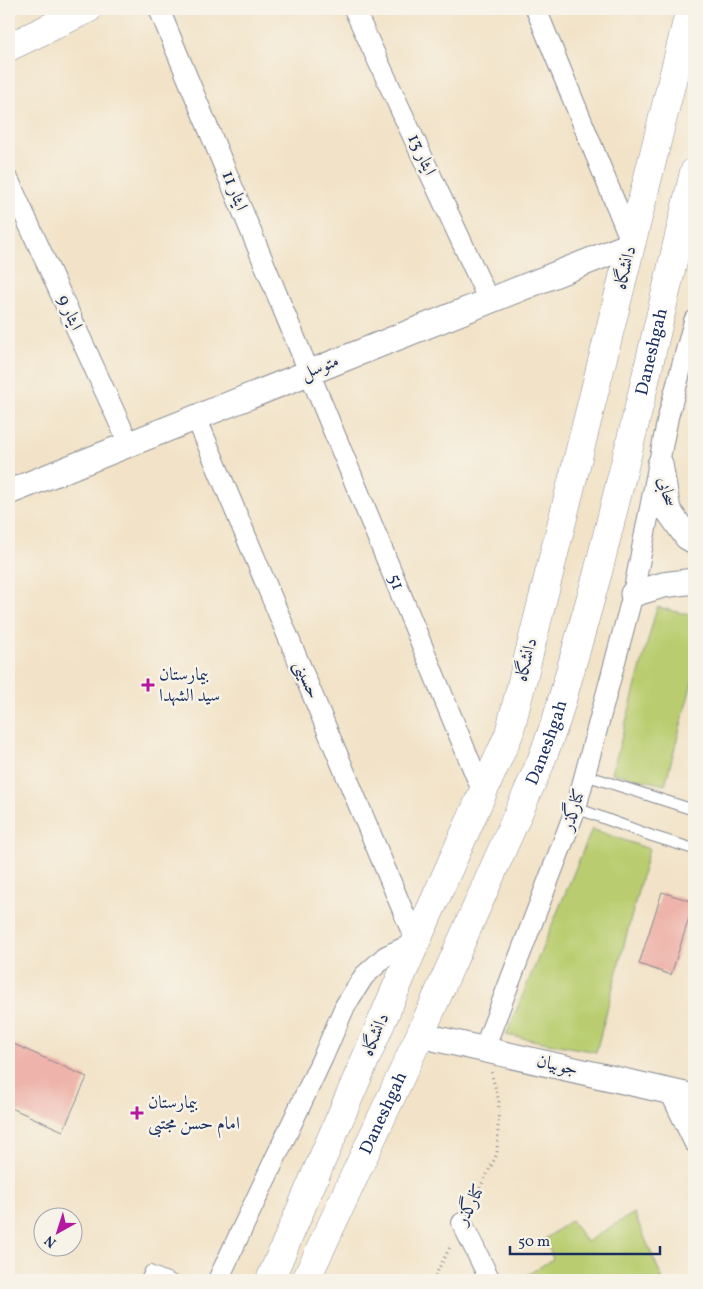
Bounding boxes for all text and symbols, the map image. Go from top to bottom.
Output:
street label: ایثار 13 [401,130,442,180]
street label: ایثار 11 [215,167,253,215]
street label: دانشگاه [608,243,643,293]
street label: ایثار 9 [50,291,88,335]
street label: Daneshgah [630,305,674,398]
street label: متوسل [297,349,343,387]
street label: سحابی [650,475,682,509]
street label: 51 [381,570,410,594]
street label: دانشگاه [509,635,544,685]
street label: حسینی [287,657,325,703]
place label: بیمارستان سید الشهدا [159,663,220,709]
marker: بیمارستان سید الشهدا [141,678,155,692]
street label: Daneshgah [520,697,574,789]
street label: کنارگذر [553,785,593,836]
street label: دانشگاه [355,1009,396,1060]
street label: جوبیان [534,1049,580,1083]
street label: Daneshgah [354,1067,414,1159]
place label: بیمارستان امام حسن مجتبی [148,1091,240,1139]
marker: بیمارستان امام حسن مجتبی [130,1106,144,1120]
street label: کنارگذر [447,1179,492,1232]
north arrow [32,1206,82,1256]
scale bar [510,1224,660,1256]
text: N [41,1230,61,1252]
text: 50 m [518,1232,550,1253]

